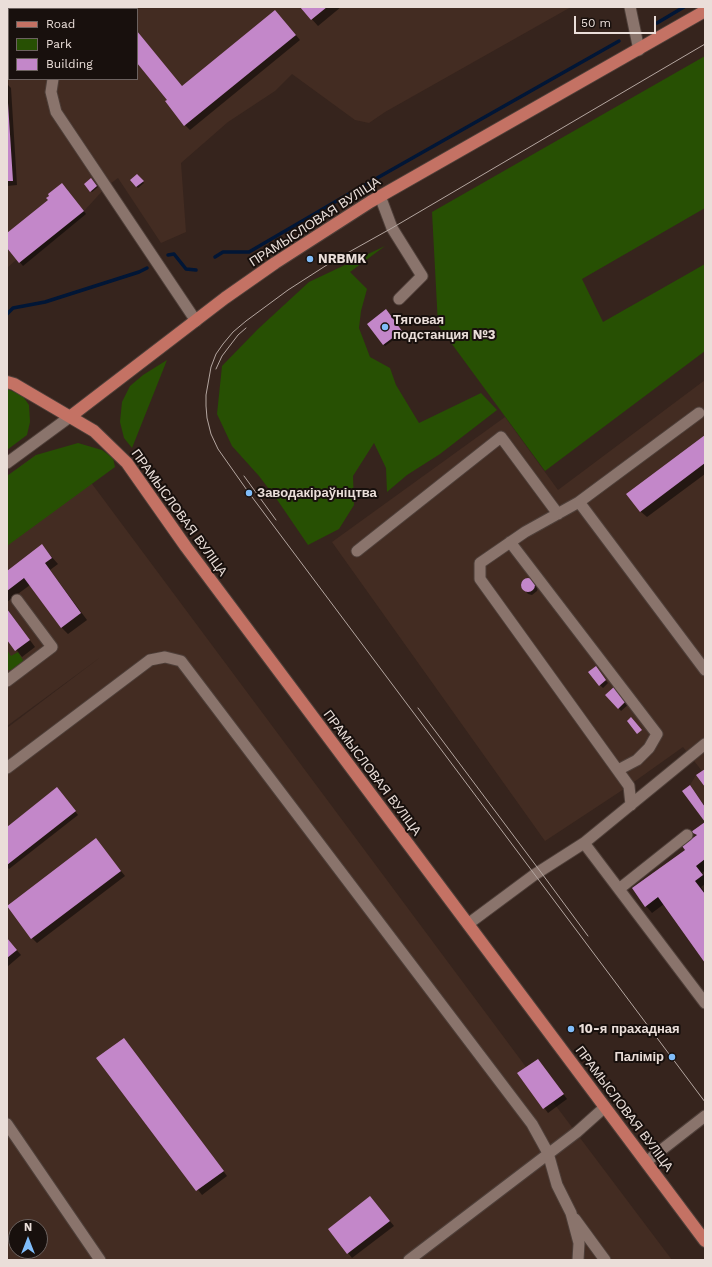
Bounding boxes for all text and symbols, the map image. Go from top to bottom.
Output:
legend [8,8,138,80]
scale bar [576,8,658,34]
text: 50 m [581,16,611,30]
text: Road [46,17,75,31]
text: Park [46,37,72,51]
text: Building [46,57,93,71]
street label: ПРАМЫСЛОВАЯ ВУЛІЦА [247,174,383,270]
place label: NRBMK [318,251,366,267]
marker: NRBMK [305,254,315,264]
place label: Тяговая подстанция №3 [393,312,496,343]
marker: Тяговая подстанция №3 [380,322,390,332]
street label: ПРАМЫСЛОВАЯ ВУЛІЦА [128,447,230,579]
place label: Заводакіраўніцтва [257,485,377,501]
marker: Заводакіраўніцтва [244,488,254,498]
street label: ПРАМЫСЛОВАЯ ВУЛІЦА [320,707,424,839]
place label: 10-я прахадная [579,1021,680,1037]
marker: 10-я прахадная [566,1024,576,1034]
street label: ПРАМЫСЛОВАЯ ВУЛІЦА [572,1043,676,1175]
place label: Палімір [614,1049,664,1065]
marker: Палімір [667,1052,677,1062]
north arrow [8,1219,48,1259]
text: N [24,1221,32,1234]

